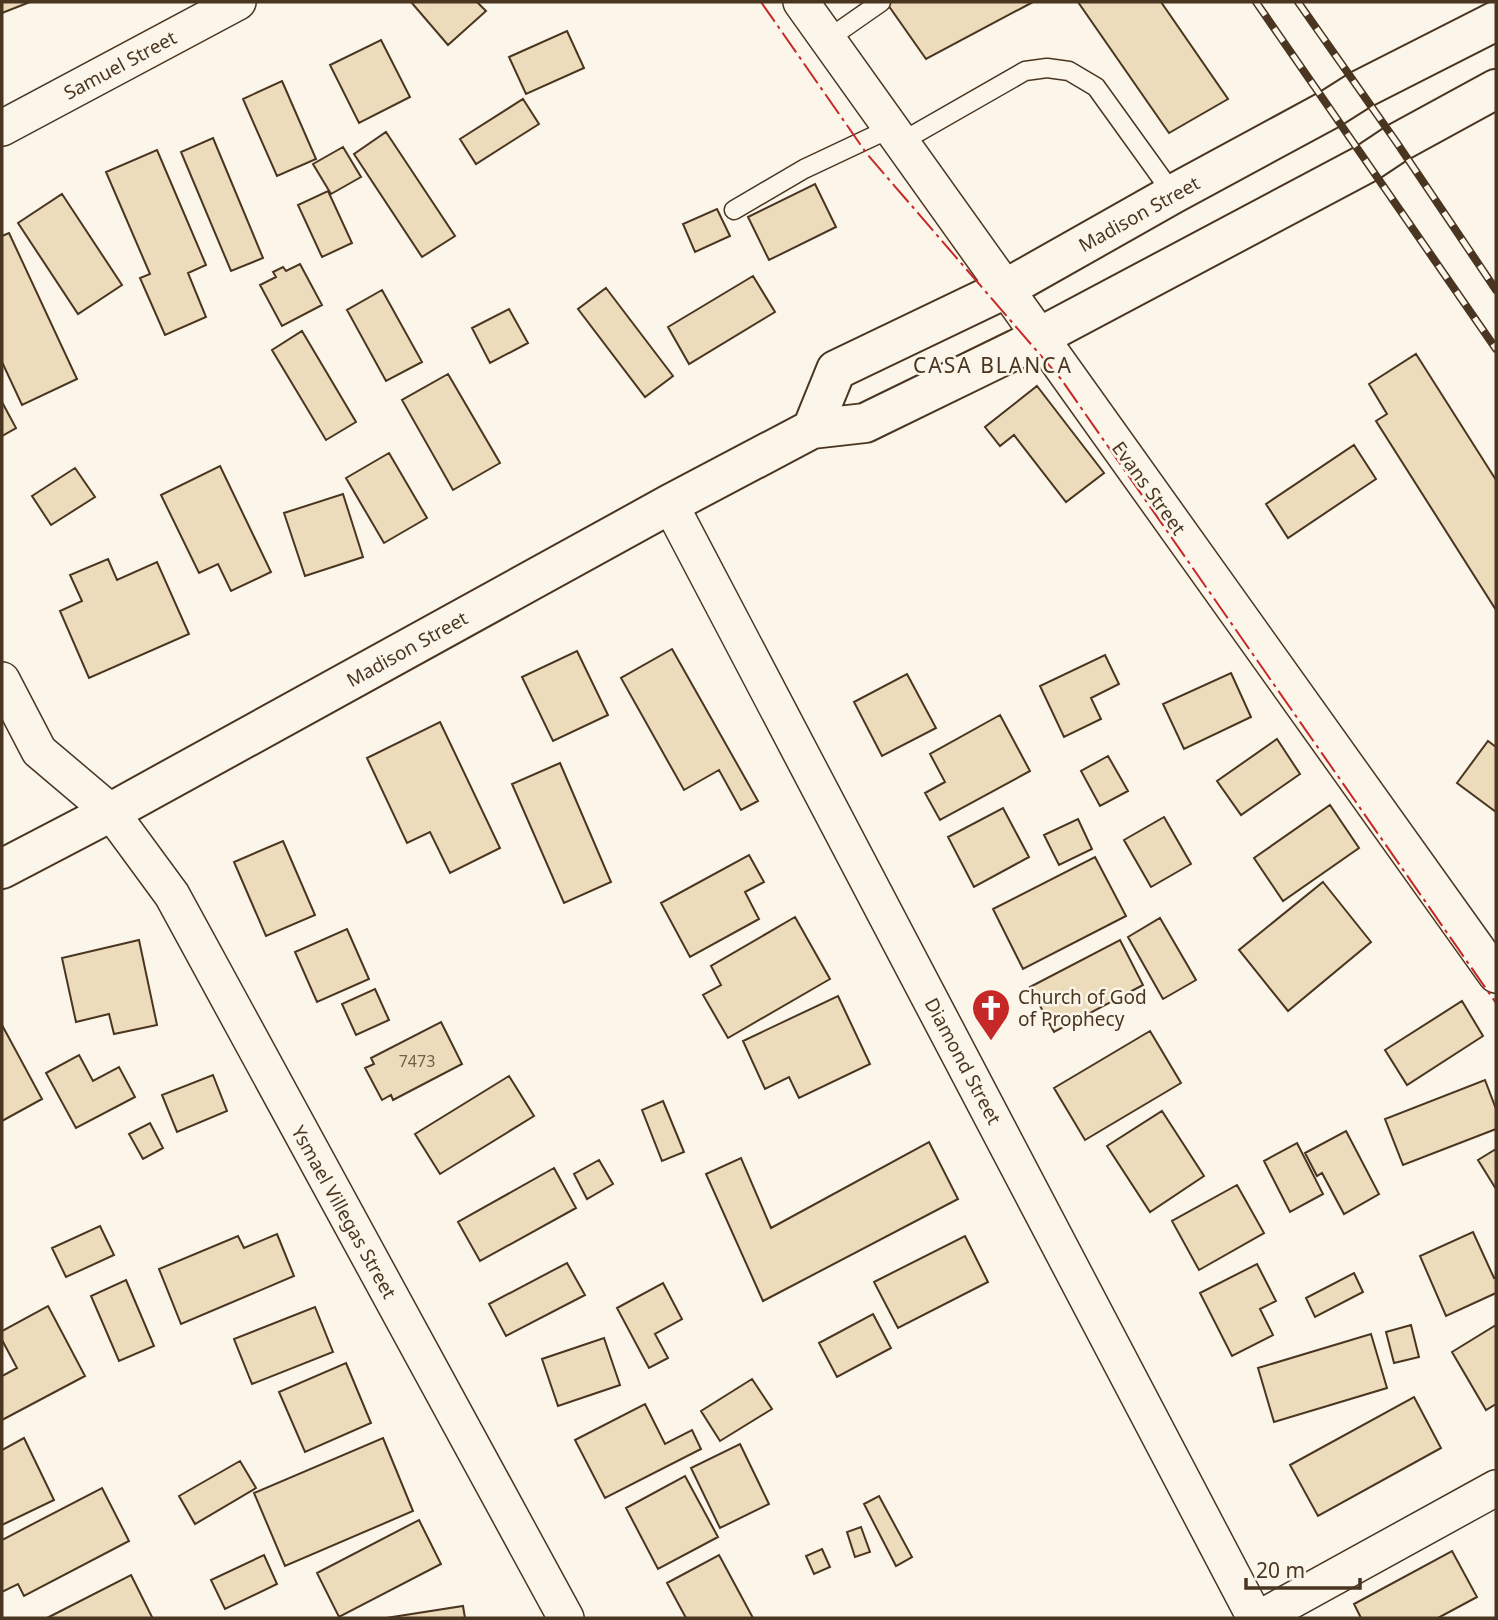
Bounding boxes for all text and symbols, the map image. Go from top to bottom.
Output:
street label: Samuel Street [59,24,181,106]
street label: Madison Street [1074,170,1204,258]
district label: CASA BLANCA [913,351,1073,379]
street label: Evans Street [1106,436,1192,540]
street label: Madison Street [342,605,472,693]
place label: Church of God of Prophecy [1018,984,1147,1032]
church icon: Church of God of Prophecy [970,987,1012,1042]
street label: Diamond Street [919,993,1007,1129]
house number: 7473 [399,1050,435,1072]
street label: Ysmael Villegas Street [286,1121,403,1303]
scale bar [1246,1546,1360,1590]
text: 20 m [1256,1556,1305,1584]

